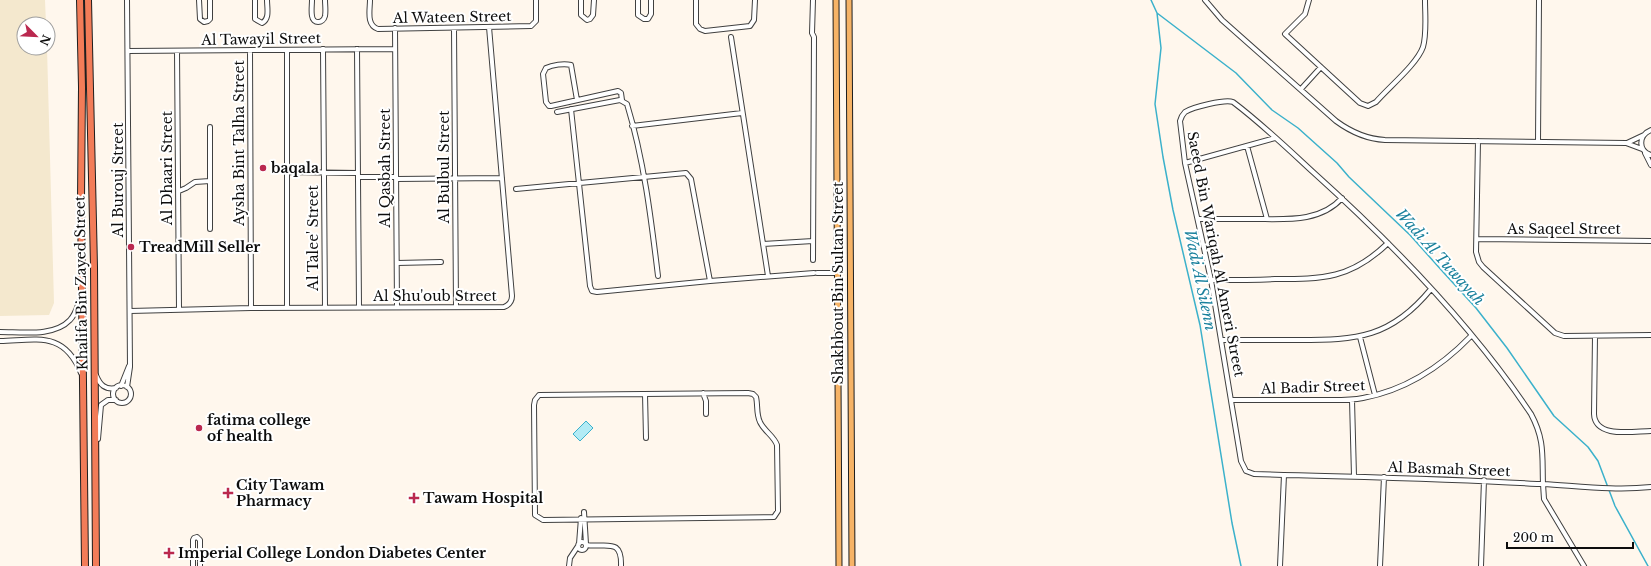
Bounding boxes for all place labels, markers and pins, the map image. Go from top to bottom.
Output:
place label: baqala [270,159,319,177]
marker: baqala [258,163,268,173]
place label: TreadMill Seller [139,238,260,256]
marker: TreadMill Seller [126,242,136,252]
place label: fatima college of health [207,411,311,445]
marker: fatima college of health [194,423,204,433]
place label: City Tawam Pharmacy [236,476,325,510]
marker: City Tawam Pharmacy [223,488,233,498]
place label: Tawam Hospital [423,489,543,507]
marker: Tawam Hospital [408,492,420,504]
place label: Imperial College London Diabetes Center [178,544,486,562]
marker: Imperial College London Diabetes Center [163,547,175,559]

